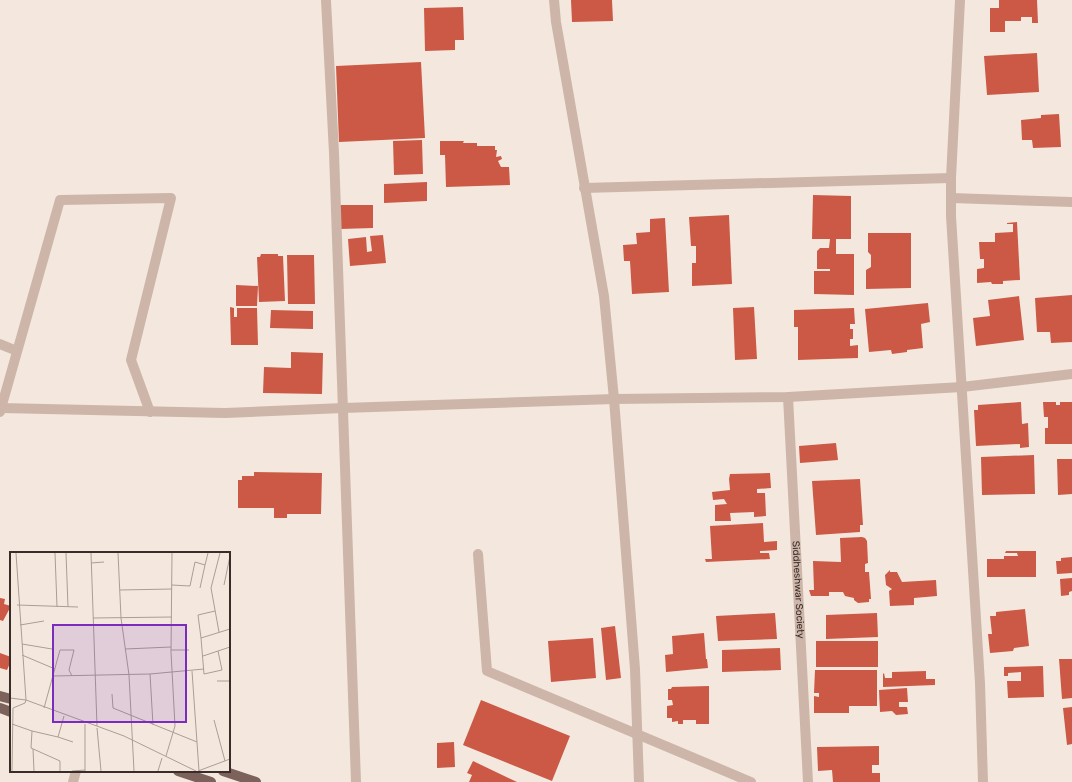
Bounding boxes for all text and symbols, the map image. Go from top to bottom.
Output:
street label: Siddheshwar Society [789,541,807,639]
inset map [10,552,230,772]

